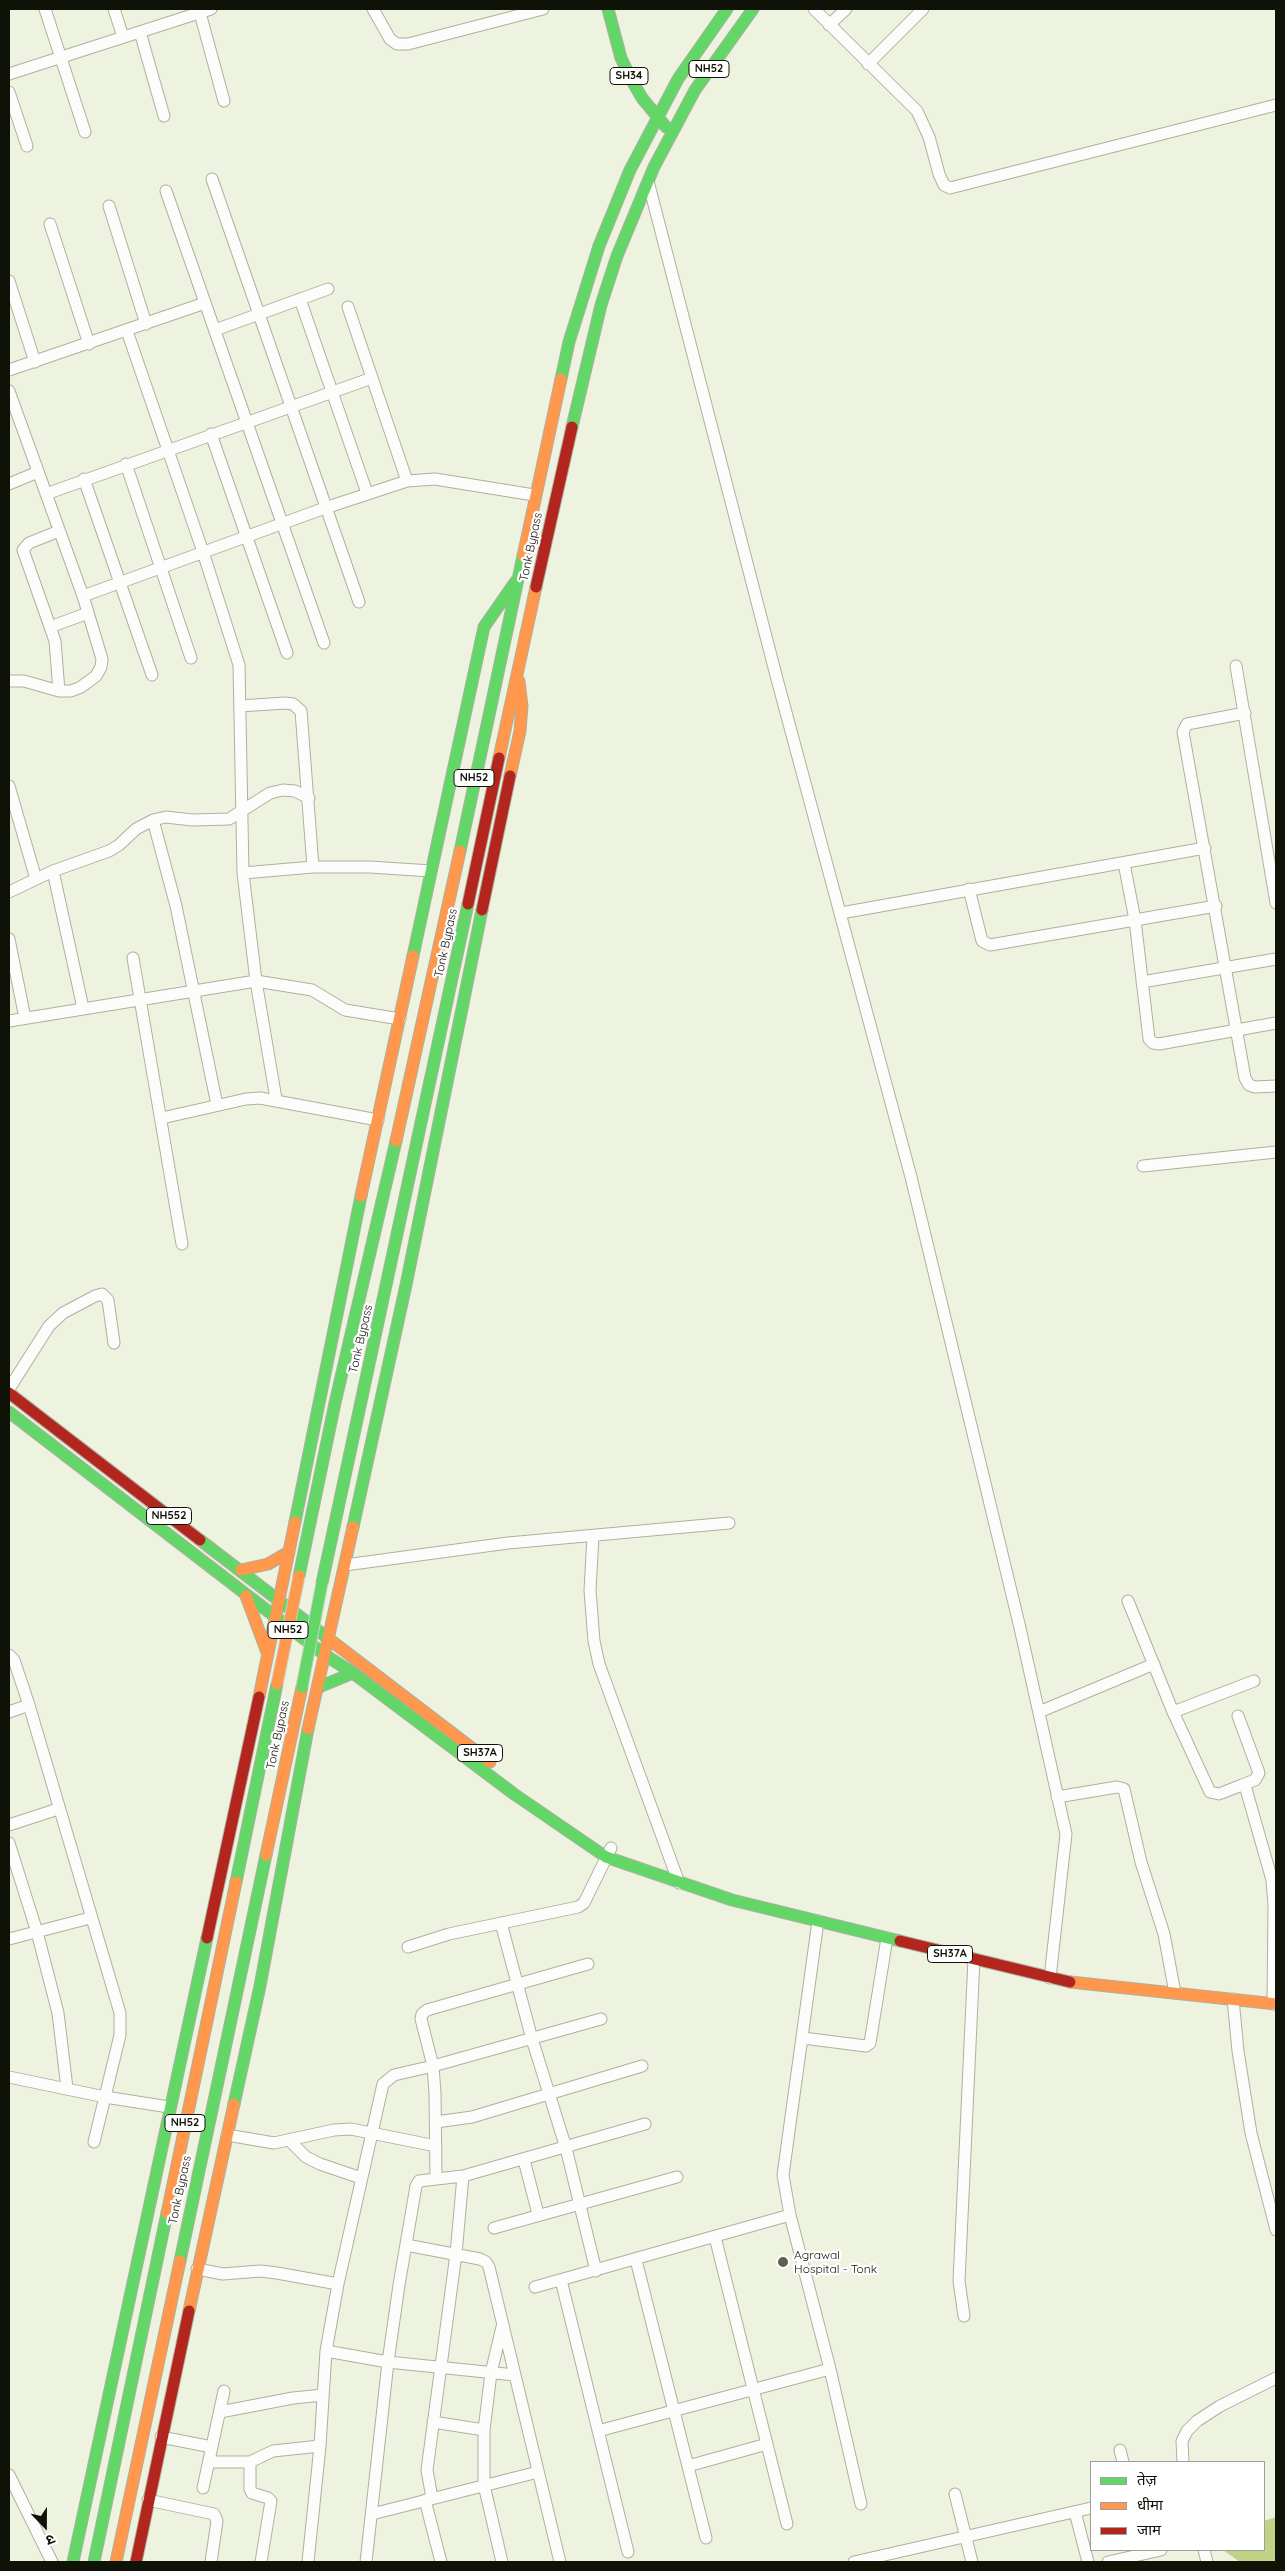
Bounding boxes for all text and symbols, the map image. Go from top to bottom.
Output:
road number: NH52 [689,61,729,78]
road number: SH34 [610,68,648,84]
street label: Tonk Bypass [517,511,545,583]
road number: NH52 [454,770,494,786]
street label: Tonk Bypass [432,907,460,979]
street label: Tonk Bypass [346,1303,376,1375]
road number: NH552 [146,1508,192,1524]
road number: NH52 [268,1622,308,1638]
street label: Tonk Bypass [264,1699,292,1771]
road number: SH37A [458,1745,502,1762]
road number: SH37A [928,1946,972,1962]
road number: NH52 [165,2114,205,2132]
street label: Tonk Bypass [166,2154,194,2226]
place label: Agrawal Hospital - Tonk [794,2248,877,2276]
marker: Agrawal Hospital - Tonk [776,2255,790,2269]
legend [1090,2461,1265,2551]
text: तेज़ [1137,2470,1157,2489]
text: धीमा [1137,2495,1163,2514]
north arrow [20,2501,70,2551]
text: जाम [1137,2520,1161,2539]
text: उ [43,2530,58,2550]

